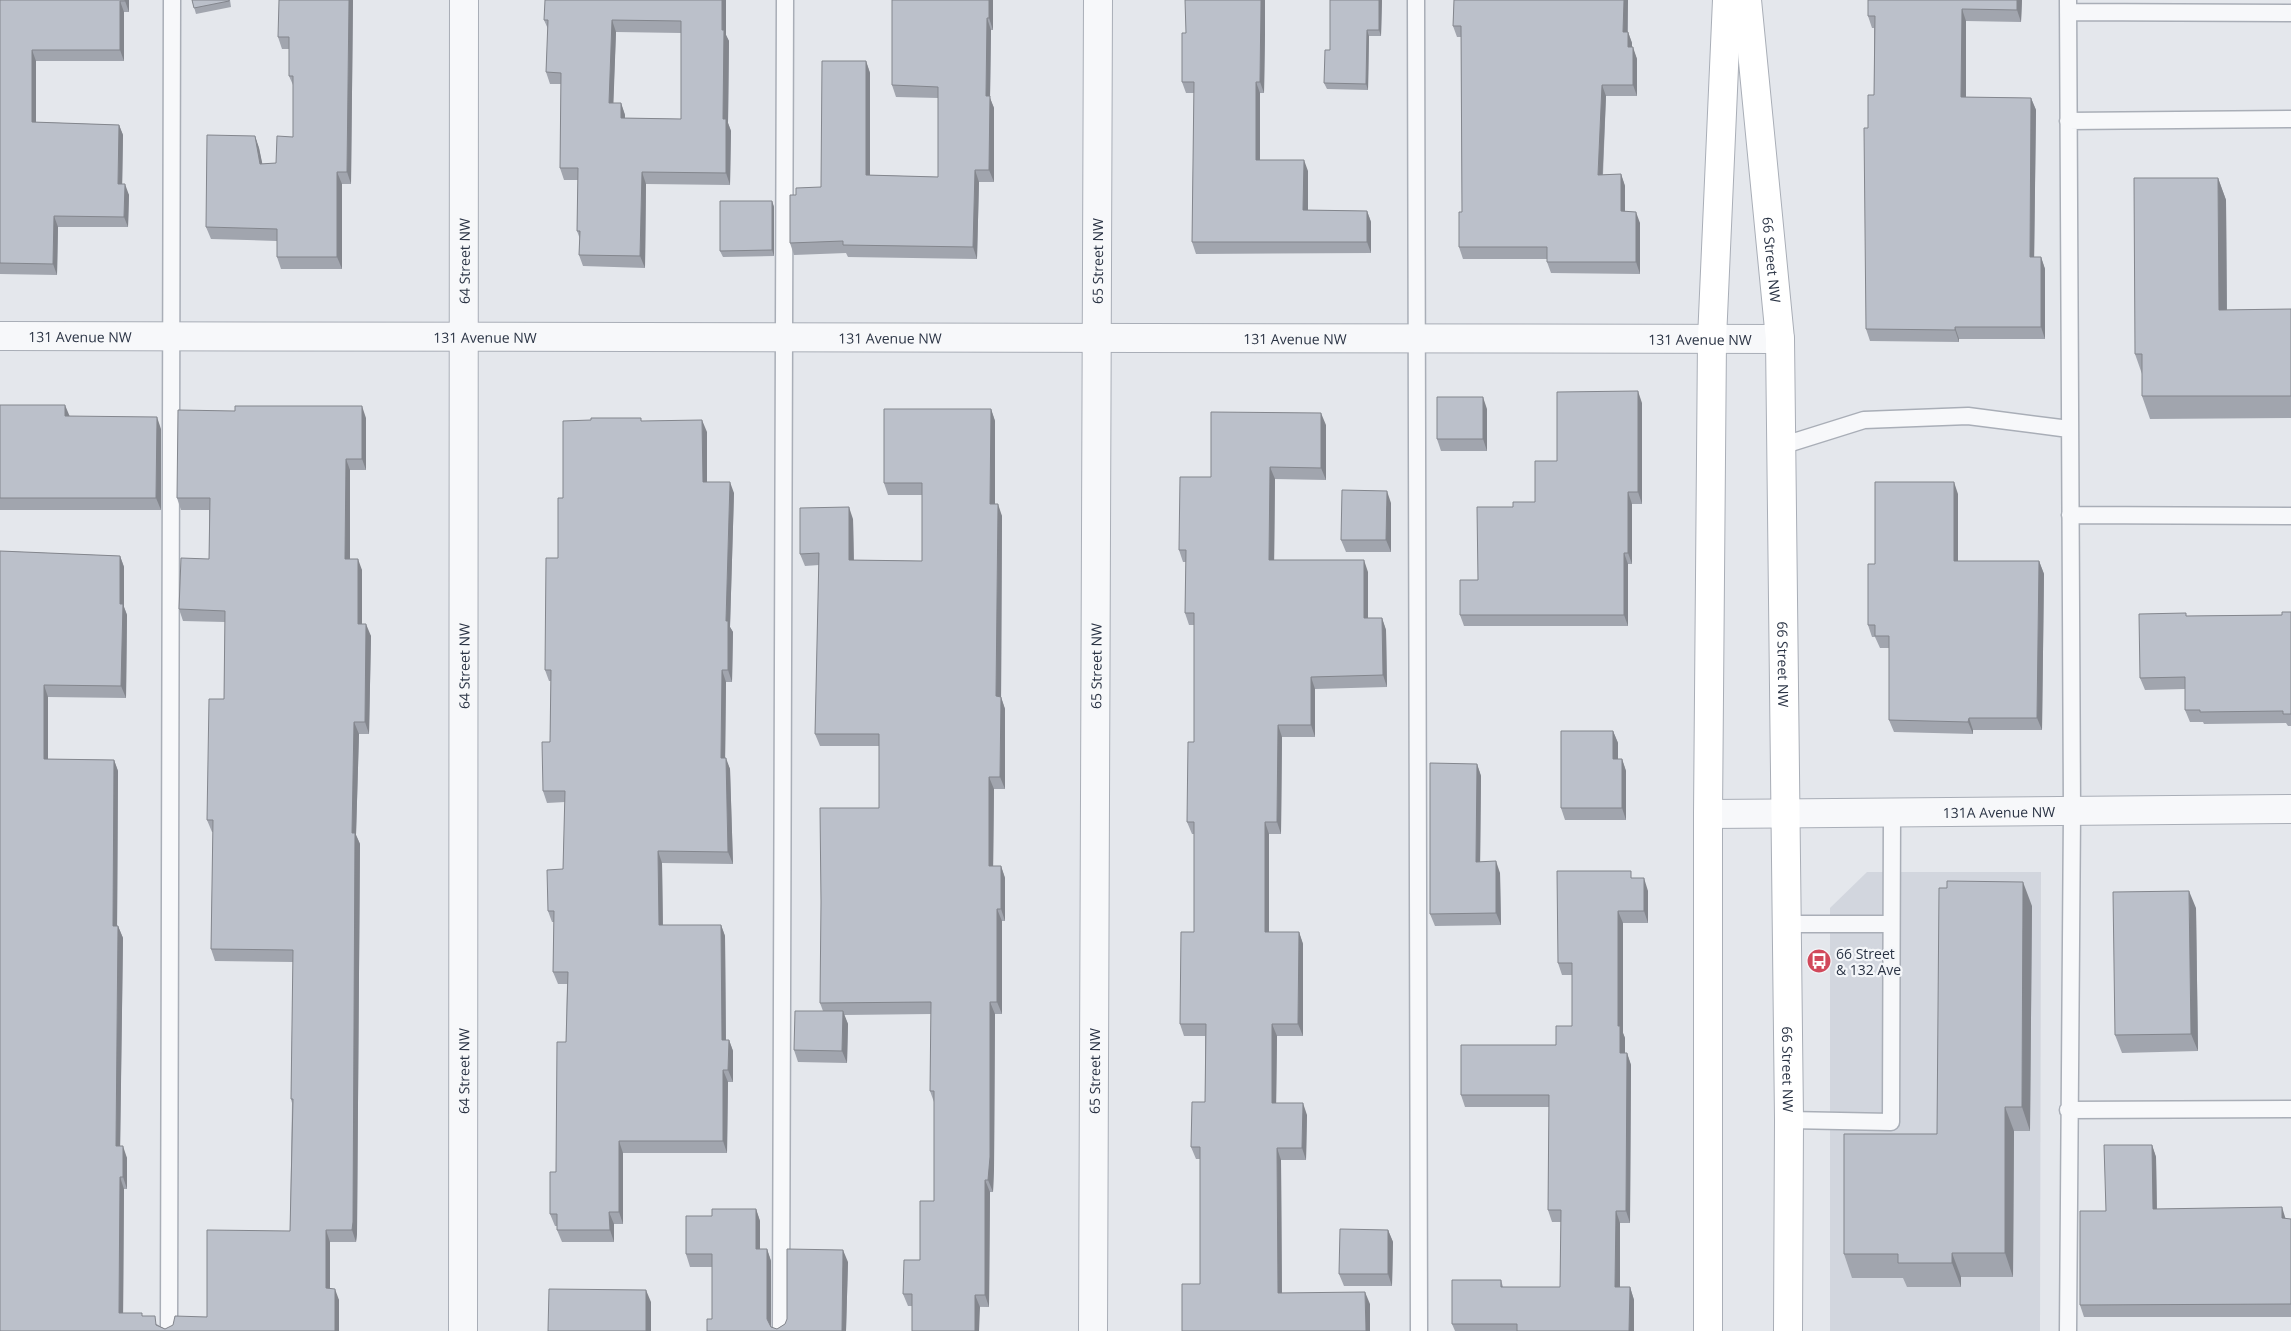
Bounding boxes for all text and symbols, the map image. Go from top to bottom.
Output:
street label: 66 Street NW [1759,216,1786,304]
street label: 64 Street NW [454,218,473,304]
street label: 65 Street NW [1087,218,1107,304]
street label: 131 Avenue NW [28,327,132,346]
street label: 131 Avenue NW [433,327,537,346]
street label: 131 Avenue NW [838,328,942,347]
street label: 131 Avenue NW [1243,329,1347,348]
street label: 131 Avenue NW [1648,329,1752,348]
street label: 66 Street NW [1774,621,1794,708]
street label: 64 Street NW [454,623,473,709]
street label: 65 Street NW [1086,623,1105,709]
street label: 131A Avenue NW [1943,802,2055,821]
place label: 66 Street & 132 Ave [1836,944,1901,979]
bus stop icon: 66 Street & 132 Ave [1806,948,1832,974]
street label: 66 Street NW [1778,1026,1798,1113]
street label: 64 Street NW [454,1028,473,1114]
street label: 65 Street NW [1084,1028,1104,1114]

